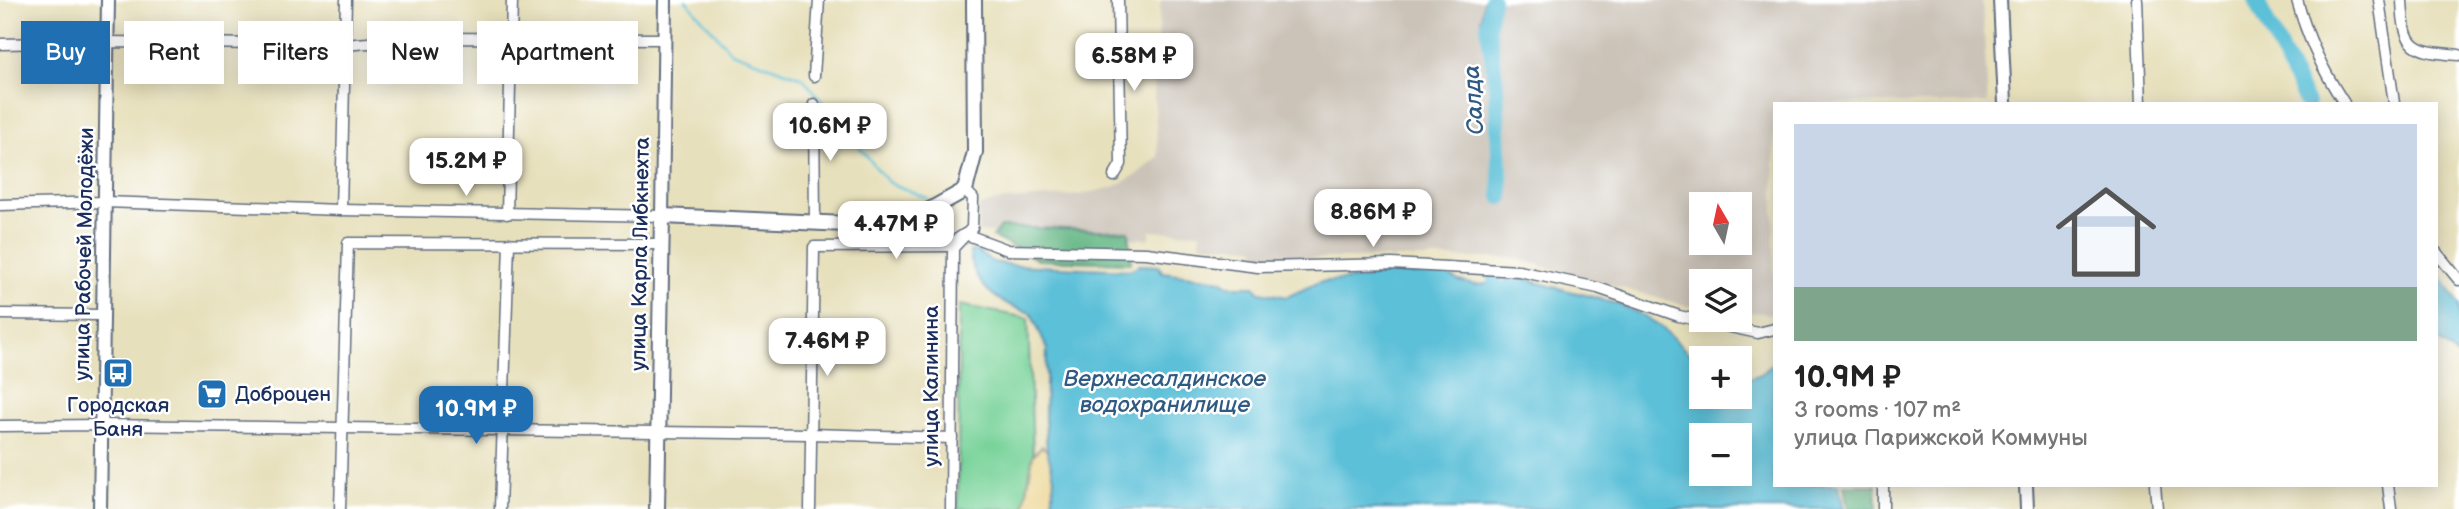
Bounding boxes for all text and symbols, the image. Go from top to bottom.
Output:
chip: Buy [21,21,110,84]
chip: Rent [124,21,224,84]
chip: Filters [238,21,353,84]
chip: New [367,21,463,84]
chip: Apartment [477,21,638,84]
pin: 6.58M ₽ [1069,34,1199,93]
text: 6.58M ₽ [1091,42,1177,70]
water label: Салда [1458,64,1490,136]
pin: 10.6M ₽ [765,104,895,163]
text: 10.6M ₽ [789,112,871,140]
street label: улица Рабочей Молодёжи [70,127,99,381]
street label: улица Карла Либкнехта [626,136,655,371]
pin: 15.2M ₽ [401,138,531,198]
text: 15.2M ₽ [425,147,507,175]
icon: home [2043,169,2169,295]
pin: 8.86M ₽ [1308,190,1438,249]
north arrow [1689,192,1752,256]
map controls [1689,192,1752,486]
text: 8.86M ₽ [1330,198,1416,226]
pin: 4.47M ₽ [831,202,961,261]
text: 4.47M ₽ [854,210,938,238]
button: layers [1689,269,1752,332]
street label: улица Калинина [919,305,944,467]
pin: 7.46M ₽ [762,318,892,378]
text: 7.46M ₽ [785,327,869,355]
button: + [1689,346,1752,409]
bus stop icon: Городская Баня [101,356,135,390]
text: 10.9M ₽ [1794,360,1901,396]
water label: Верхнесалдинское водохранилище [1064,365,1267,419]
supermarket icon: Доброцен [195,377,229,411]
place label: Доброцен [235,382,331,407]
pin: 10.9M ₽ [411,386,541,446]
place label: Городская Баня [67,393,169,442]
text: 10.9M ₽ [435,395,517,423]
text: 3 rooms · 107 m² [1794,396,1961,424]
button: − [1689,423,1752,486]
text: улица Парижской Коммуны [1794,424,2088,452]

